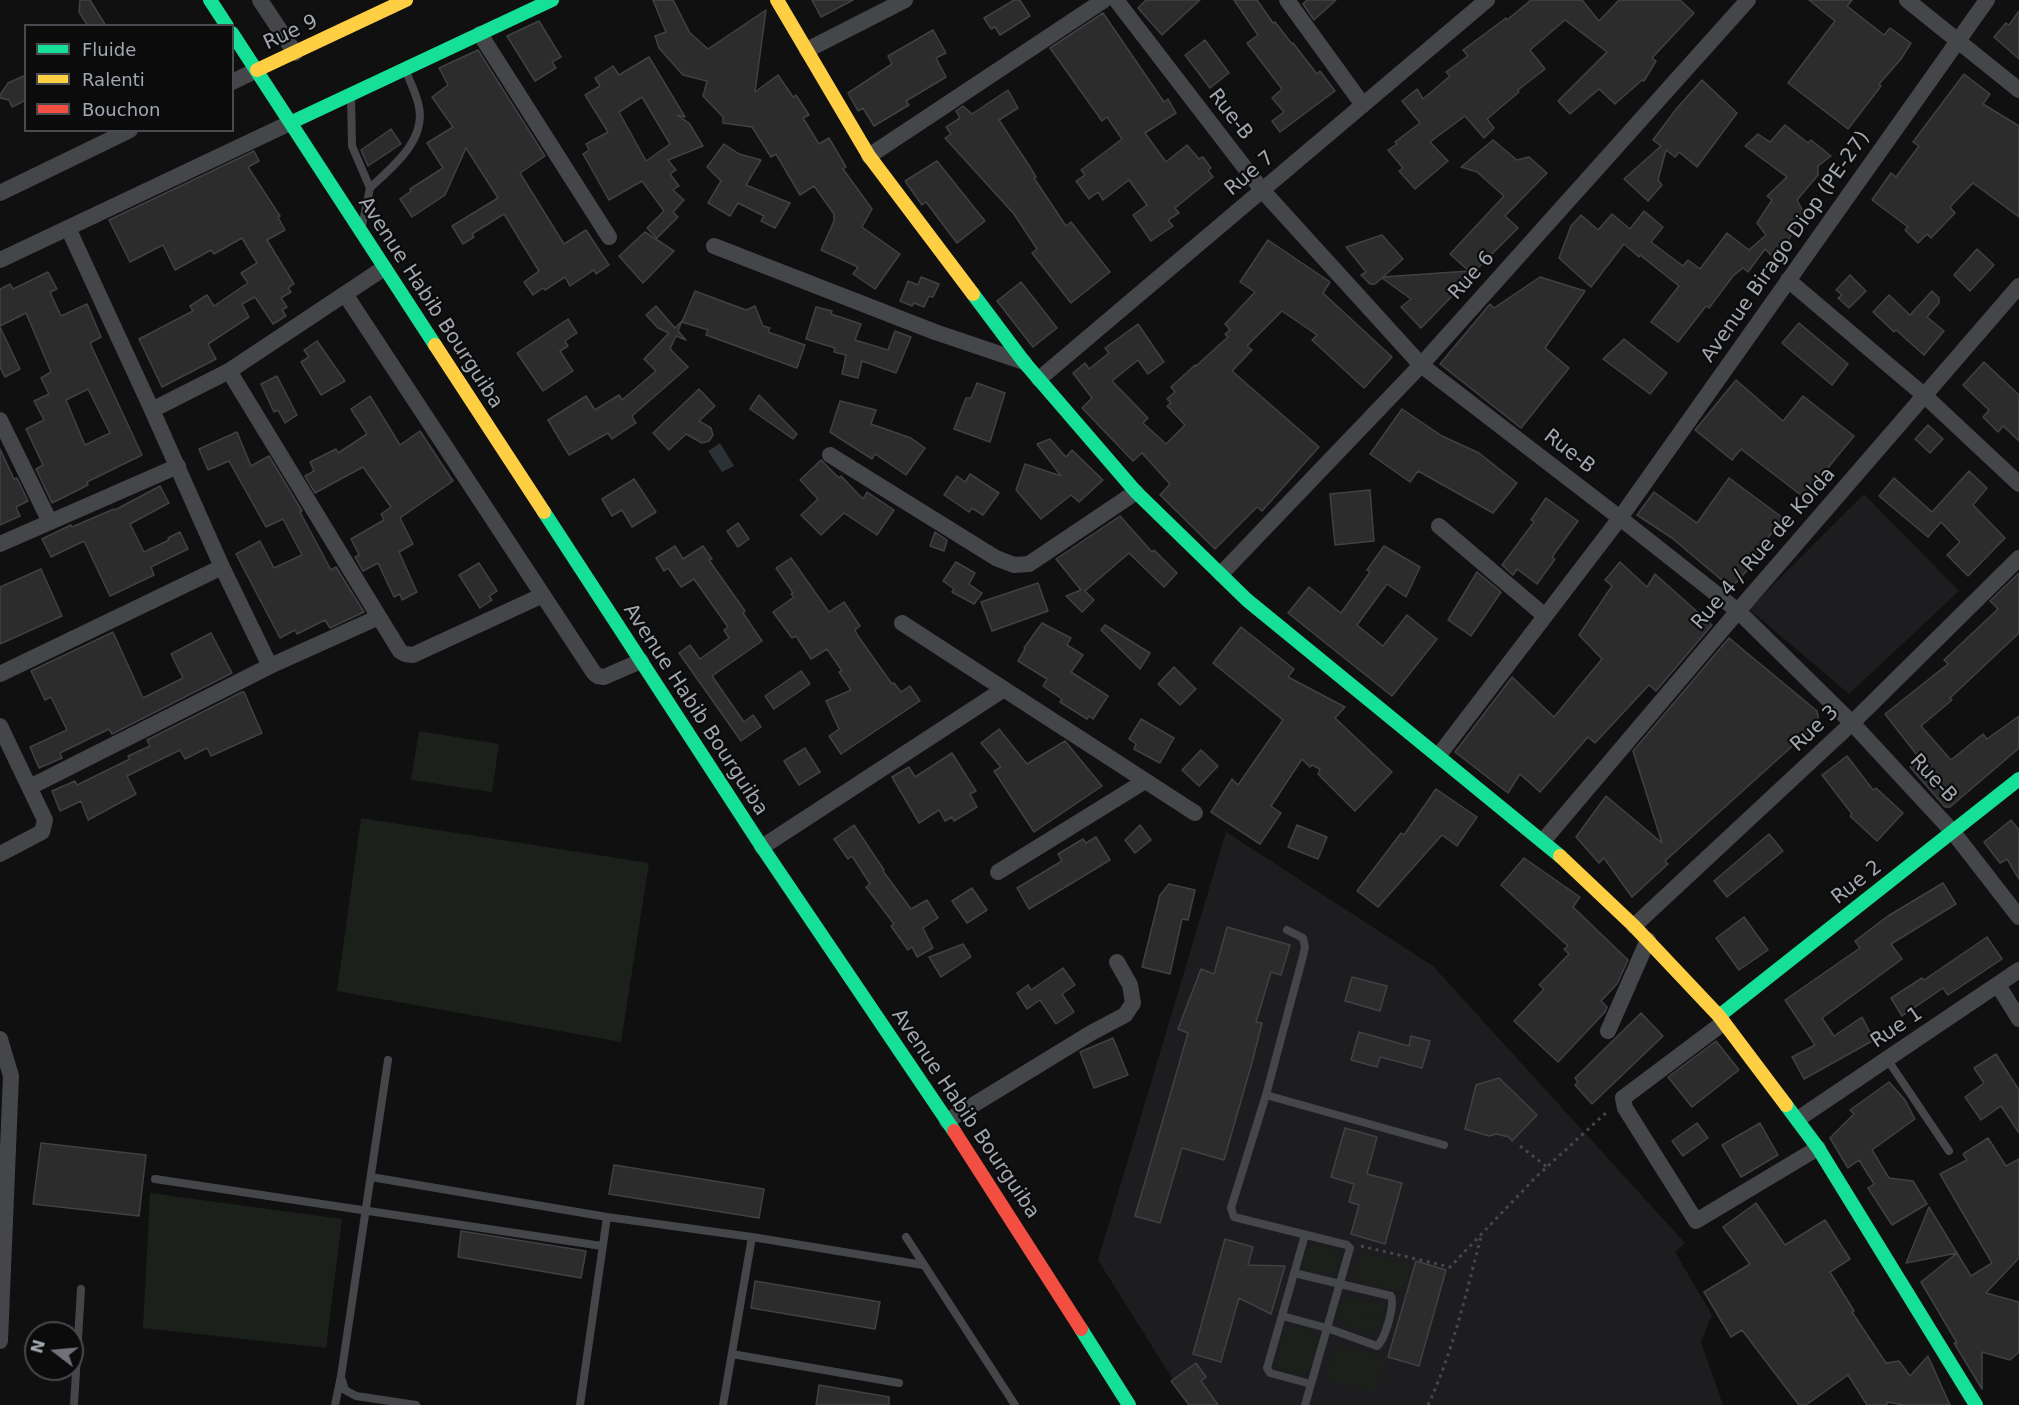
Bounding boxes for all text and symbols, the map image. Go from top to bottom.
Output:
street label: Rue 9 [260,10,322,56]
legend [24,24,234,132]
text: Fluide [82,39,136,60]
text: Ralenti [82,69,145,90]
street label: Rue-B [1203,85,1257,145]
text: Bouchon [82,99,161,120]
street label: Avenue Birago Diop (PE-27) [1697,127,1875,367]
street label: Rue 7 [1220,146,1280,202]
street label: Avenue Habib Bourguiba [352,193,508,413]
street label: Rue 6 [1444,247,1500,305]
street label: Rue-B [1539,425,1599,479]
street label: Rue 4 / Rue de Kolda [1687,463,1841,635]
street label: Avenue Habib Bourguiba [617,600,773,820]
street label: Rue 3 [1786,701,1844,757]
street label: Rue-B [1904,750,1962,808]
street label: Rue 2 [1827,856,1887,910]
street label: Rue 1 [1867,1002,1927,1054]
street label: Avenue Habib Bourguiba [886,1005,1044,1223]
north arrow [24,1321,84,1381]
text: N [27,1337,49,1356]

